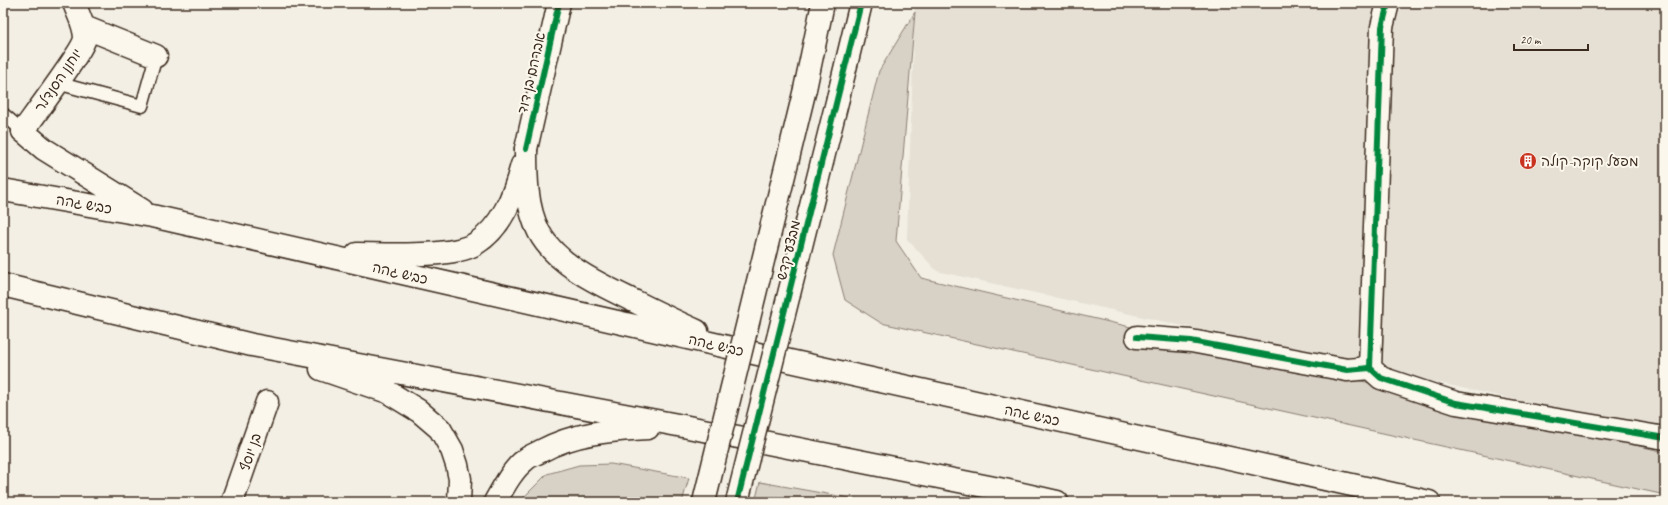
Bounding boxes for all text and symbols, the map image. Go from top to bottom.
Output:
scale bar [1514,26,1588,52]
street label: אברהם בן דוד [514,31,549,115]
text: 20 m [1520,32,1542,48]
street label: יוחנן הסנדלר [31,45,86,115]
building icon: מפעל קוקה-קולה [1518,151,1538,171]
place label: מפעל קוקה-קולה [1541,153,1639,170]
street label: כביש גהה [55,191,113,218]
street label: מבצע קדש [773,218,804,282]
street label: כביש גהה [371,259,429,288]
street label: כביש גהה [687,331,745,360]
street label: כביש גהה [1003,401,1061,430]
street label: בן יוסף [236,431,265,473]

